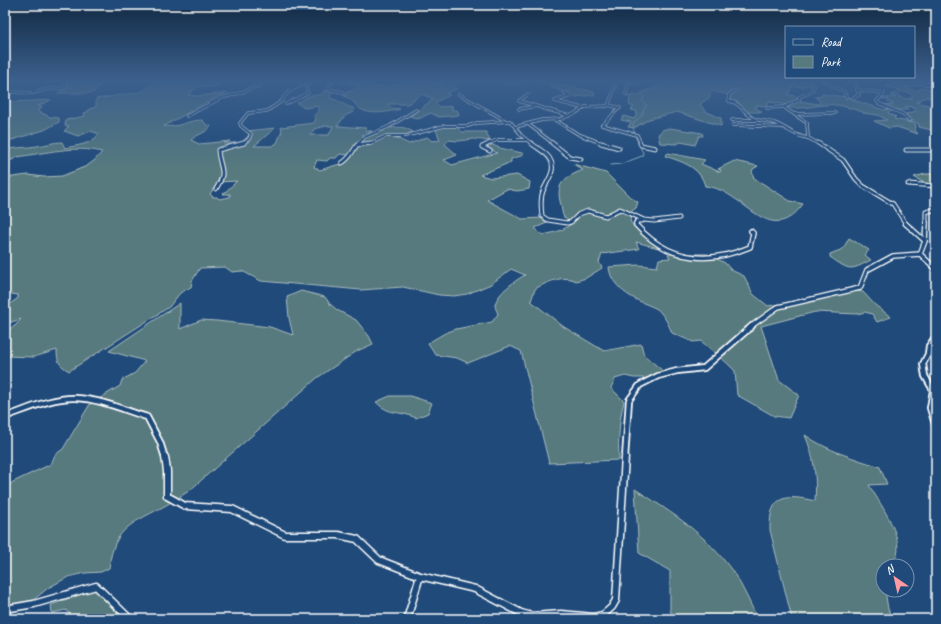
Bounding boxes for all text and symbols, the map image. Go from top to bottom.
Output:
legend [785,26,915,78]
text: Road [821,34,843,50]
text: Park [821,54,842,70]
north arrow [875,558,915,598]
text: N [883,561,898,577]

